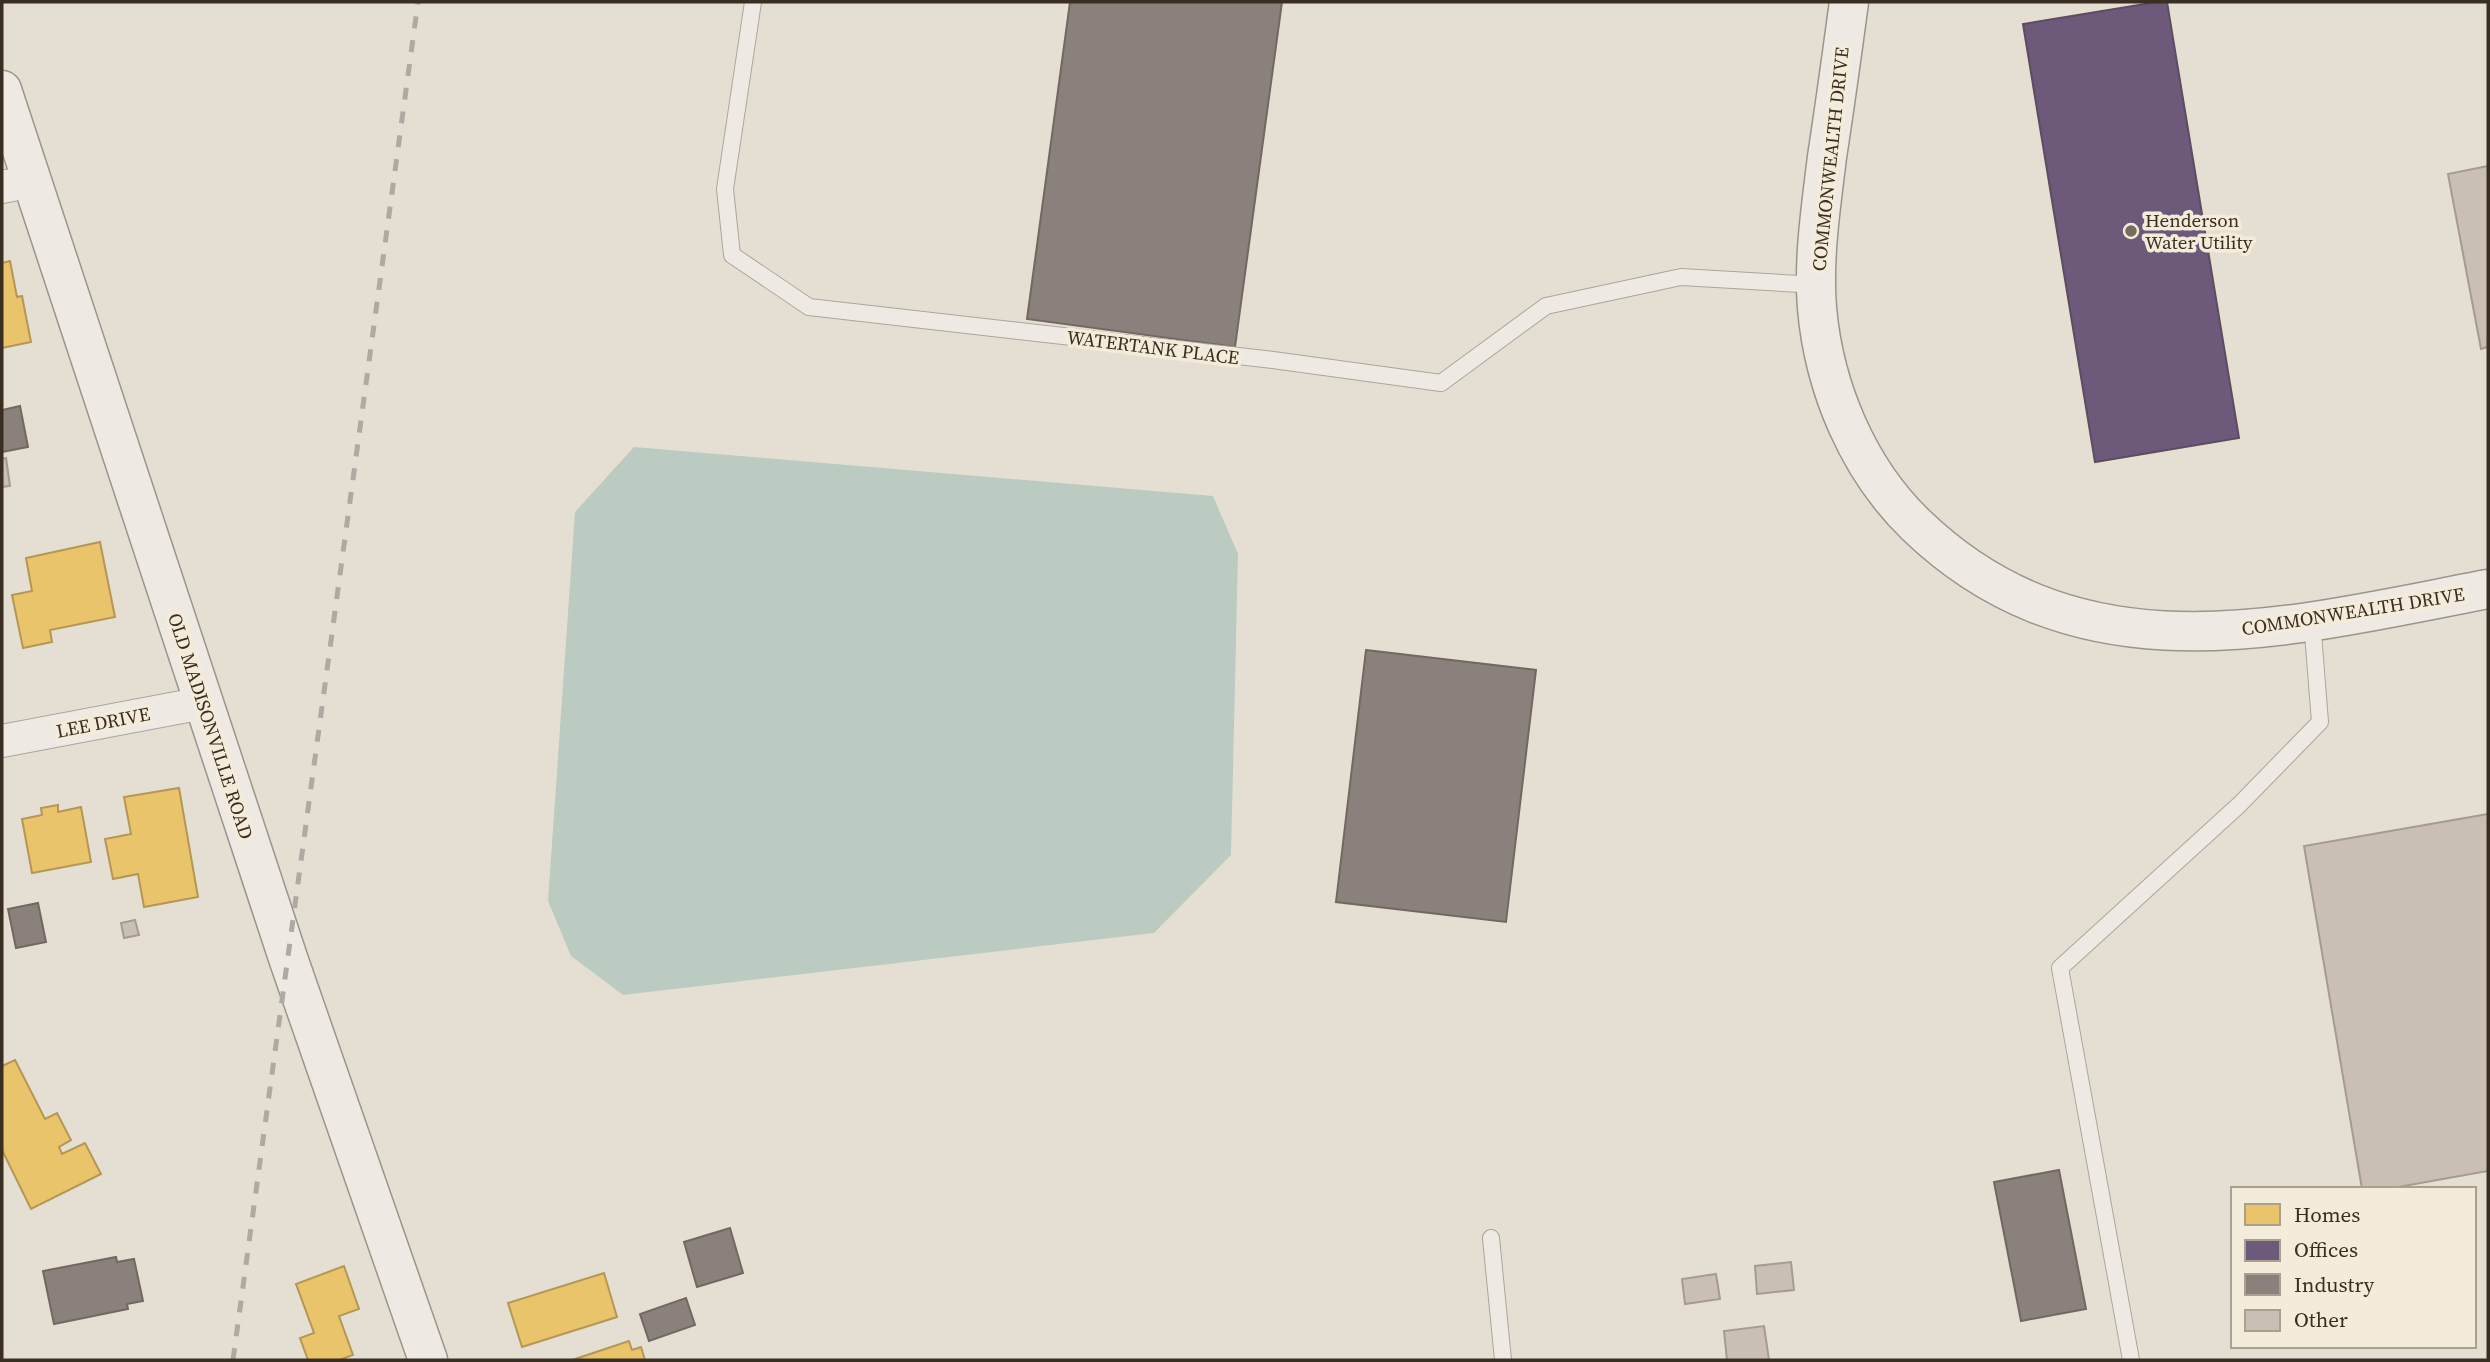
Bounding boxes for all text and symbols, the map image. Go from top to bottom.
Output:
street label: COMMONWEALTH DRIVE [1805,46,1855,272]
place label: Henderson Water Utility [2145,207,2253,255]
marker: Henderson Water Utility [2123,223,2139,239]
street label: WATERTANK PLACE [1065,324,1241,370]
street label: COMMONWEALTH DRIVE [2240,581,2466,641]
street label: OLD MADISONVILLE ROAD [162,610,260,842]
street label: LEE DRIVE [54,700,152,744]
legend [2231,1187,2476,1348]
text: Homes [2294,1200,2360,1229]
text: Offices [2294,1235,2358,1264]
text: Industry [2294,1270,2374,1299]
text: Other [2294,1305,2348,1334]

